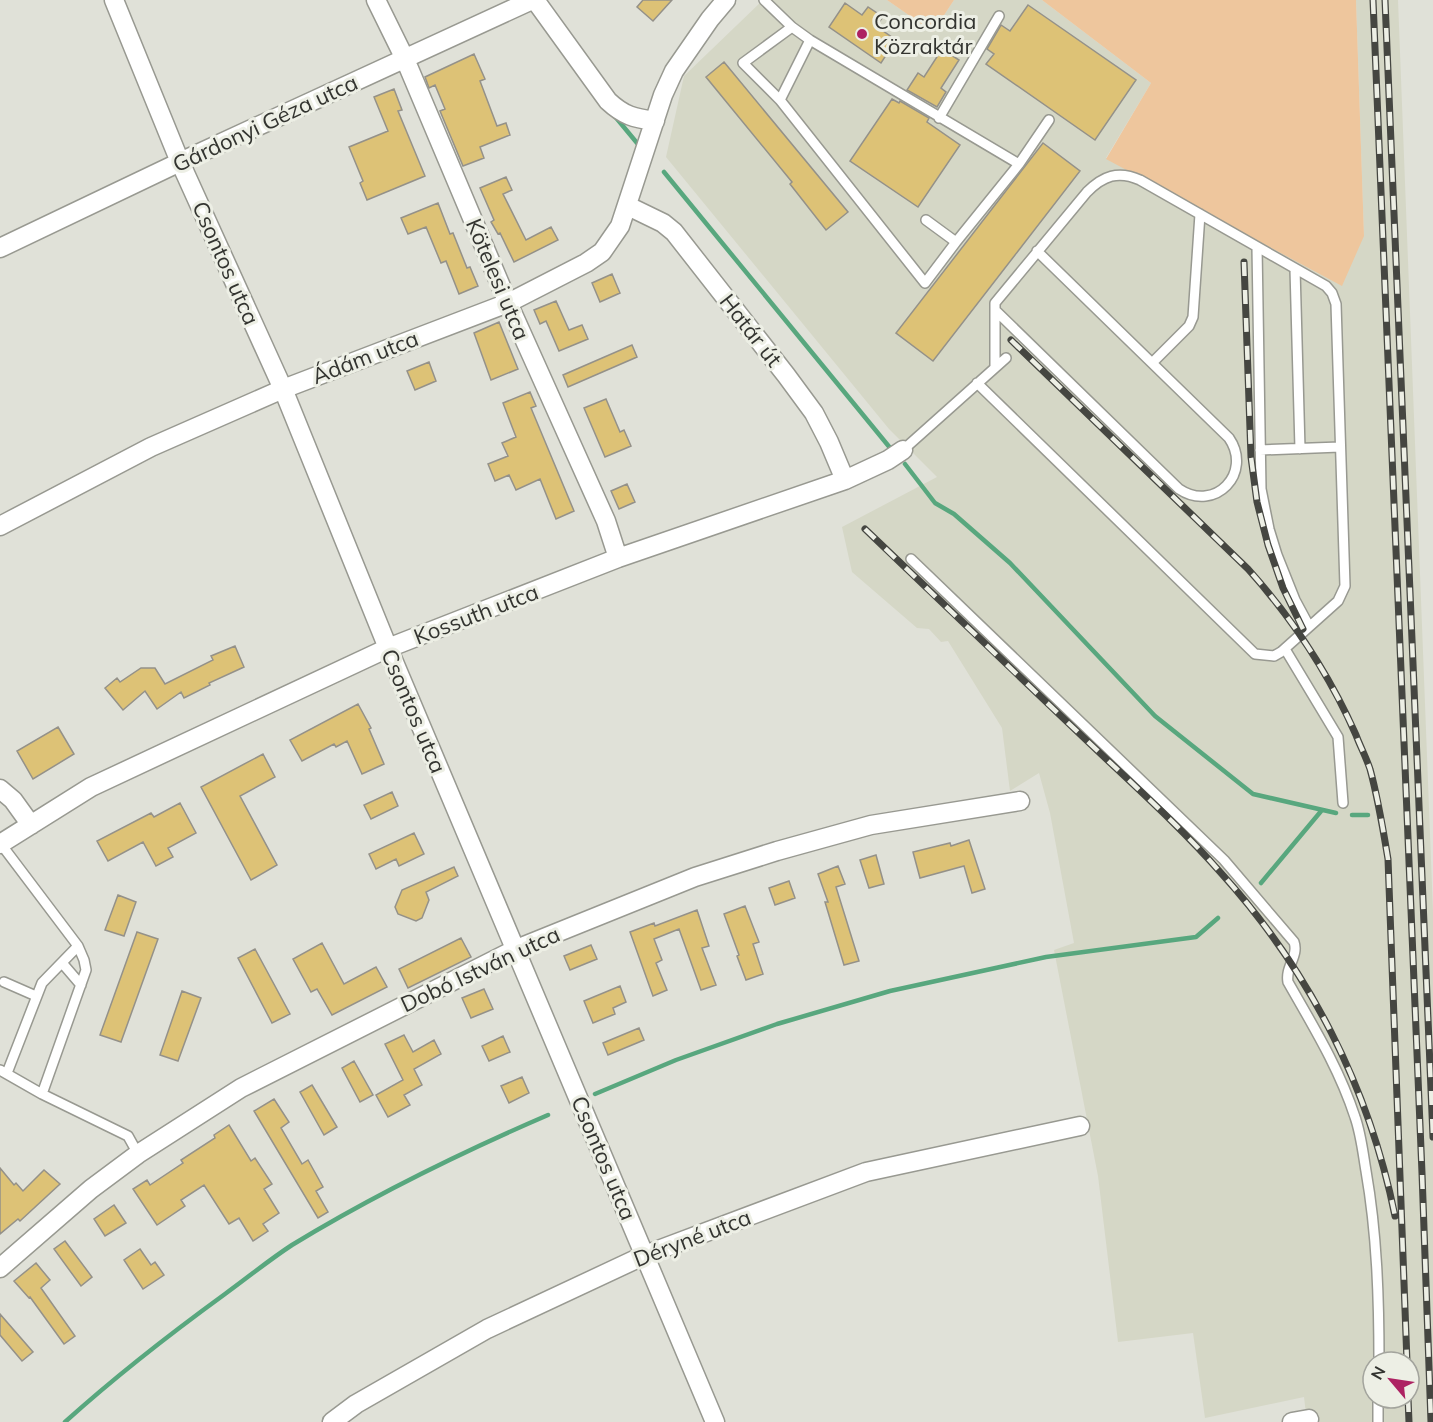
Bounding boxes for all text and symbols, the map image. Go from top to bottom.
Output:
place label: Concordia Közraktár [874,7,976,60]
marker: Concordia Közraktár [855,27,869,41]
street label: Gárdonyi Géza utca [168,68,362,178]
street label: Csontos utca [186,197,266,329]
street label: Kötelesi utca [460,214,536,344]
street label: Határ út [714,288,788,372]
street label: Ádám utca [308,324,422,390]
street label: Kossuth utca [410,577,542,651]
street label: Csontos utca [375,645,453,777]
street label: Dobó István utca [396,920,564,1018]
street label: Csontos utca [565,1092,643,1224]
street label: Déryné utca [629,1203,755,1273]
north arrow [1361,1350,1421,1410]
text: N [1366,1363,1390,1383]

